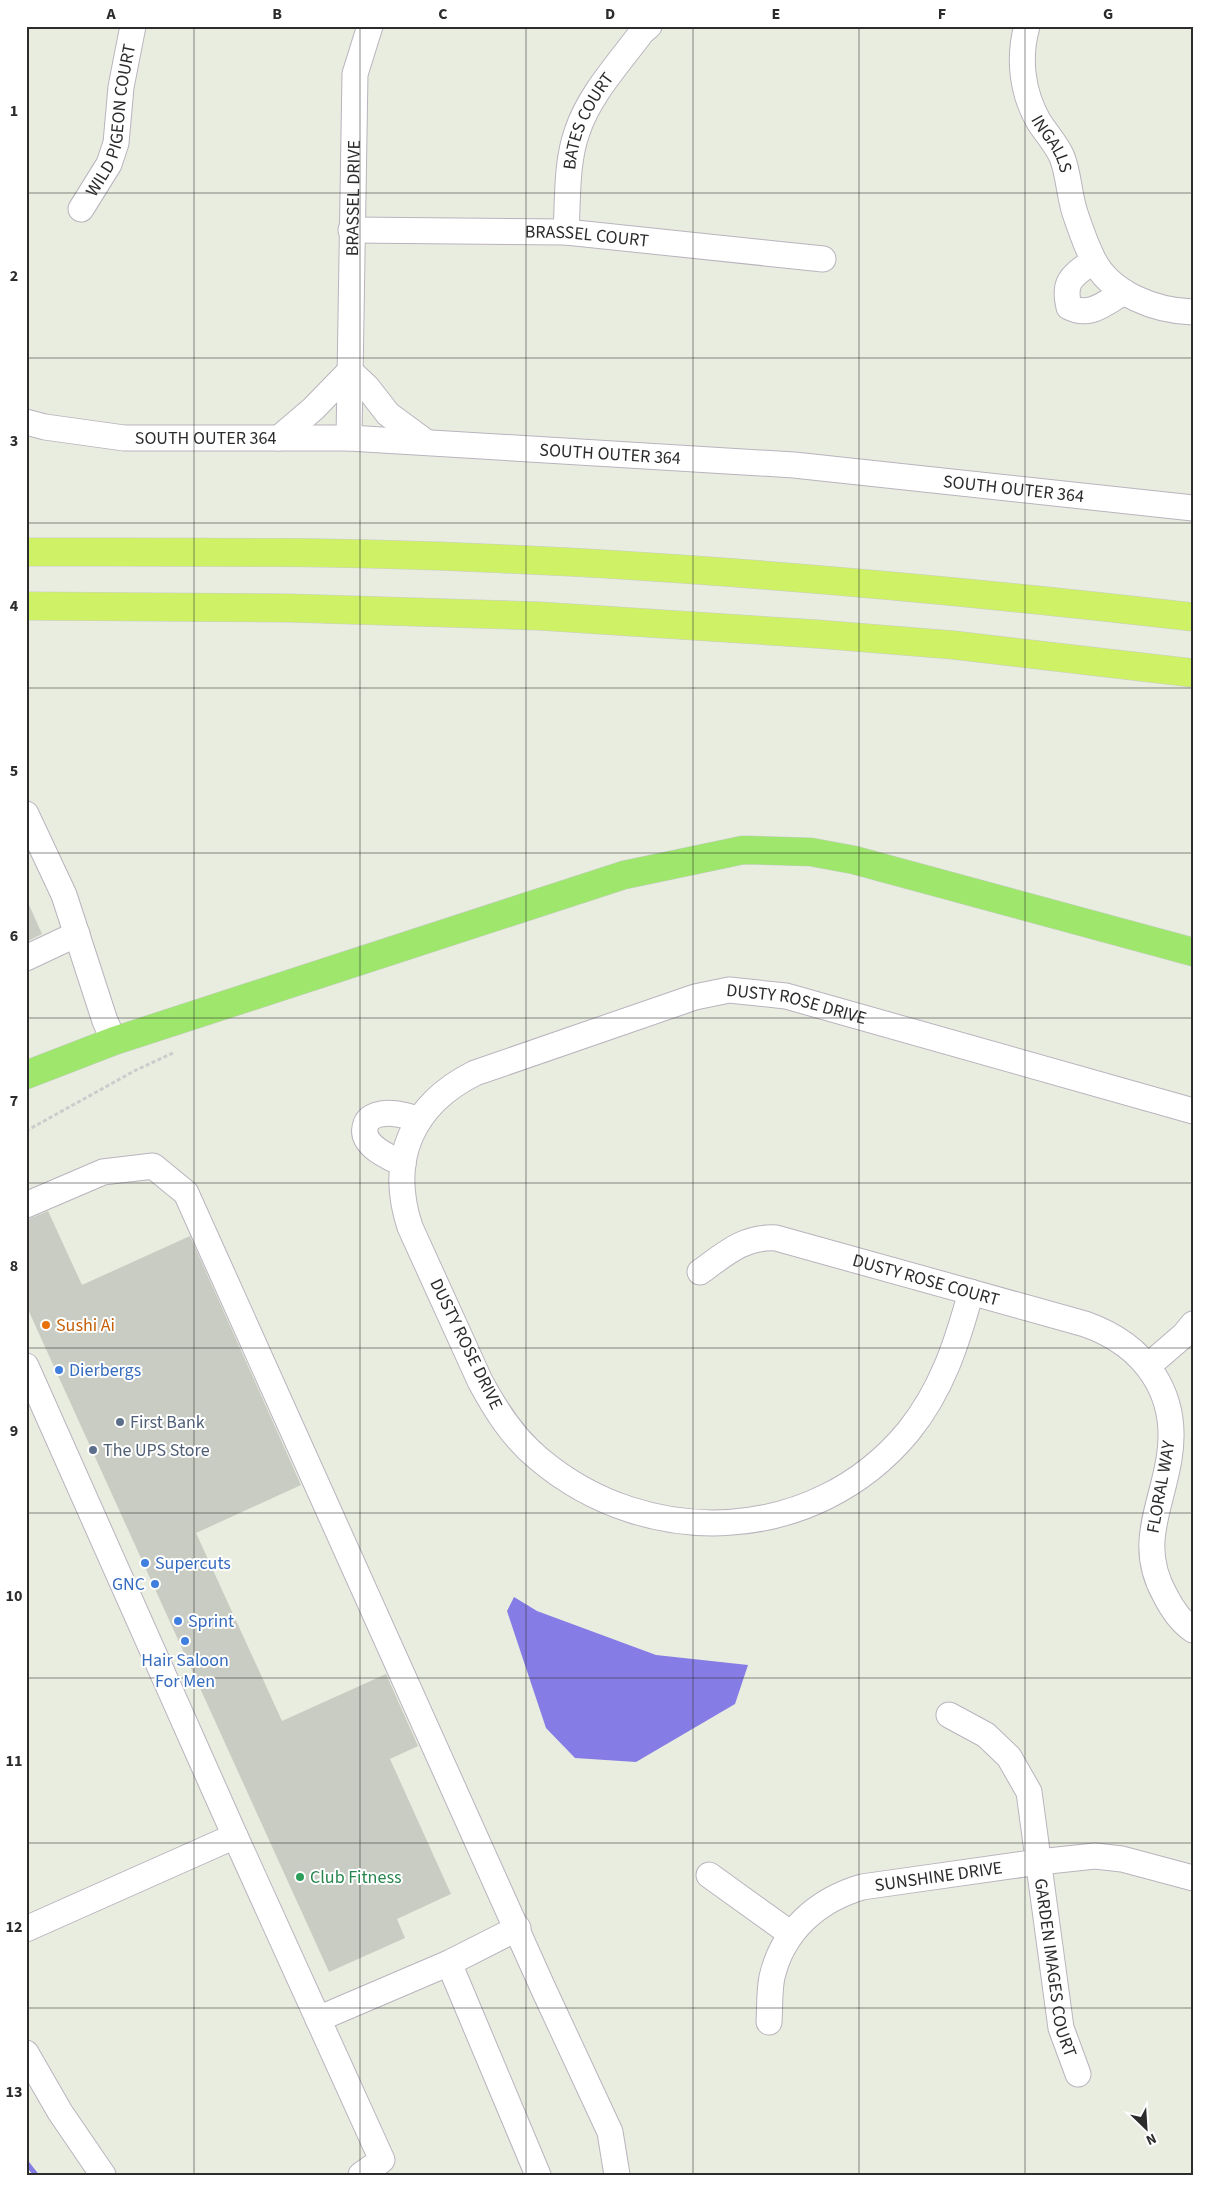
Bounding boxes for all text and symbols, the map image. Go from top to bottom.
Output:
text: A [105,3,116,25]
text: B [272,3,282,25]
text: C [438,3,448,25]
text: D [605,3,615,25]
text: E [772,3,780,25]
text: F [938,3,946,25]
text: G [1103,3,1113,25]
street label: WILD PIGEON COURT [79,41,142,201]
street label: BATES COURT [557,67,620,171]
text: 1 [10,100,18,122]
street label: INGALLS [1025,111,1079,175]
street label: BRASSEL DRIVE [339,140,366,256]
street label: BRASSEL COURT [525,219,650,253]
text: 2 [10,265,18,287]
street label: SOUTH OUTER 364 [135,426,276,451]
text: 3 [10,430,18,452]
street label: SOUTH OUTER 364 [539,437,682,471]
street label: SOUTH OUTER 364 [942,469,1085,509]
text: 4 [10,595,19,617]
text: 5 [10,760,18,782]
text: 6 [10,925,18,947]
street label: DUSTY ROSE DRIVE [725,977,869,1031]
text: 7 [10,1090,18,1112]
street label: DUSTY ROSE COURT [850,1247,1003,1312]
text: 8 [10,1255,18,1277]
street label: DUSTY ROSE DRIVE [423,1274,509,1414]
place label: Sushi Ai [56,1313,115,1338]
marker: Sushi Ai [40,1319,52,1331]
place label: Dierbergs [69,1358,141,1383]
marker: Dierbergs [53,1364,65,1376]
place label: First Bank [130,1410,205,1435]
marker: First Bank [114,1416,126,1428]
text: 9 [10,1420,18,1442]
place label: The UPS Store [103,1438,210,1463]
street label: FLORAL WAY [1141,1438,1182,1535]
marker: The UPS Store [87,1444,99,1456]
place label: Supercuts [155,1551,231,1576]
marker: Supercuts [139,1557,151,1569]
place label: GNC [112,1572,145,1597]
marker: GNC [149,1578,161,1590]
text: 10 [6,1585,22,1607]
place label: Sprint [188,1609,234,1634]
marker: Sprint [172,1615,184,1627]
marker: Hair Saloon For Men [179,1635,191,1647]
place label: Hair Saloon For Men [141,1648,229,1694]
text: 11 [6,1750,22,1772]
street label: SUNSHINE DRIVE [873,1855,1004,1898]
place label: Club Fitness [310,1865,401,1890]
marker: Club Fitness [294,1871,306,1883]
street label: GARDEN IMAGES COURT [1028,1877,1083,2061]
text: 12 [6,1916,22,1938]
text: 13 [6,2081,22,2103]
north arrow [1122,2104,1172,2154]
text: N [1143,2128,1160,2150]

